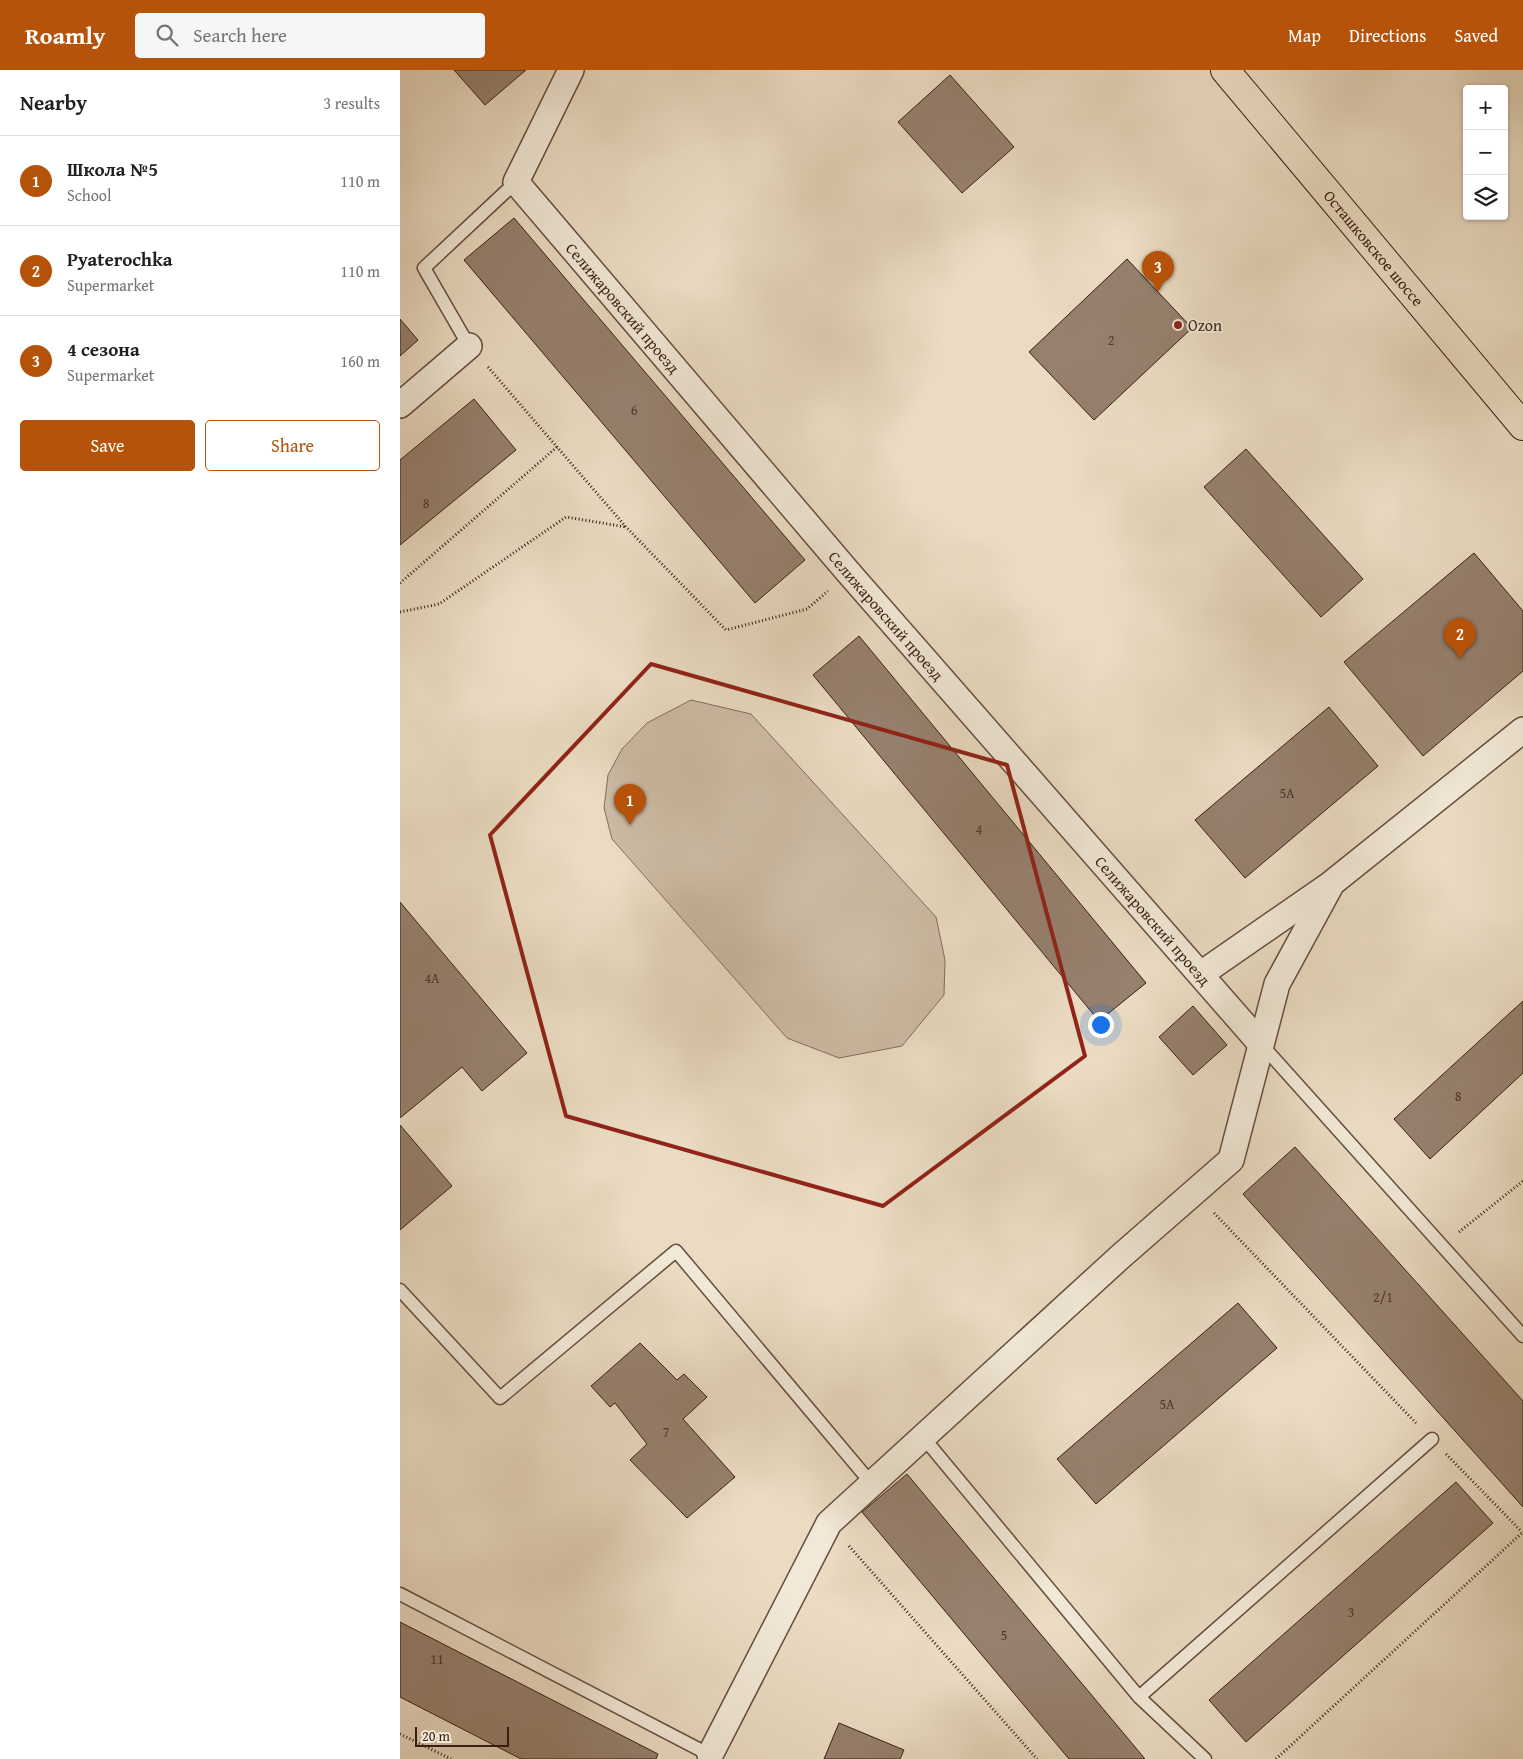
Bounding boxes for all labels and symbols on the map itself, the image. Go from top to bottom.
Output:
street label: Осташковское шоссе [1318,184,1430,311]
street label: Селижаровский проезд [560,237,686,379]
pin: 3 [1142,251,1174,292]
place label: Ozon [1188,313,1222,337]
marker: Ozon [1172,319,1184,331]
house number: 2 [1108,330,1114,350]
house number: 6 [631,400,638,420]
house number: 8 [423,493,430,513]
street label: Селижаровский проезд [823,545,950,686]
pin: 2 [1444,618,1476,659]
house number: 5А [1279,783,1295,803]
pin: 1 [614,784,646,825]
house number: 4 [976,819,983,839]
street label: Селижаровский проезд [1089,850,1217,991]
house number: 4А [424,968,440,988]
your location [1088,1012,1114,1038]
house number: 8 [1455,1086,1462,1106]
house number: 2/1 [1373,1287,1393,1307]
house number: 5А [1159,1394,1175,1414]
house number: 7 [663,1422,670,1442]
house number: 3 [1348,1602,1354,1622]
house number: 5 [1001,1625,1007,1645]
house number: 11 [430,1649,444,1669]
scale bar [415,1724,509,1747]

